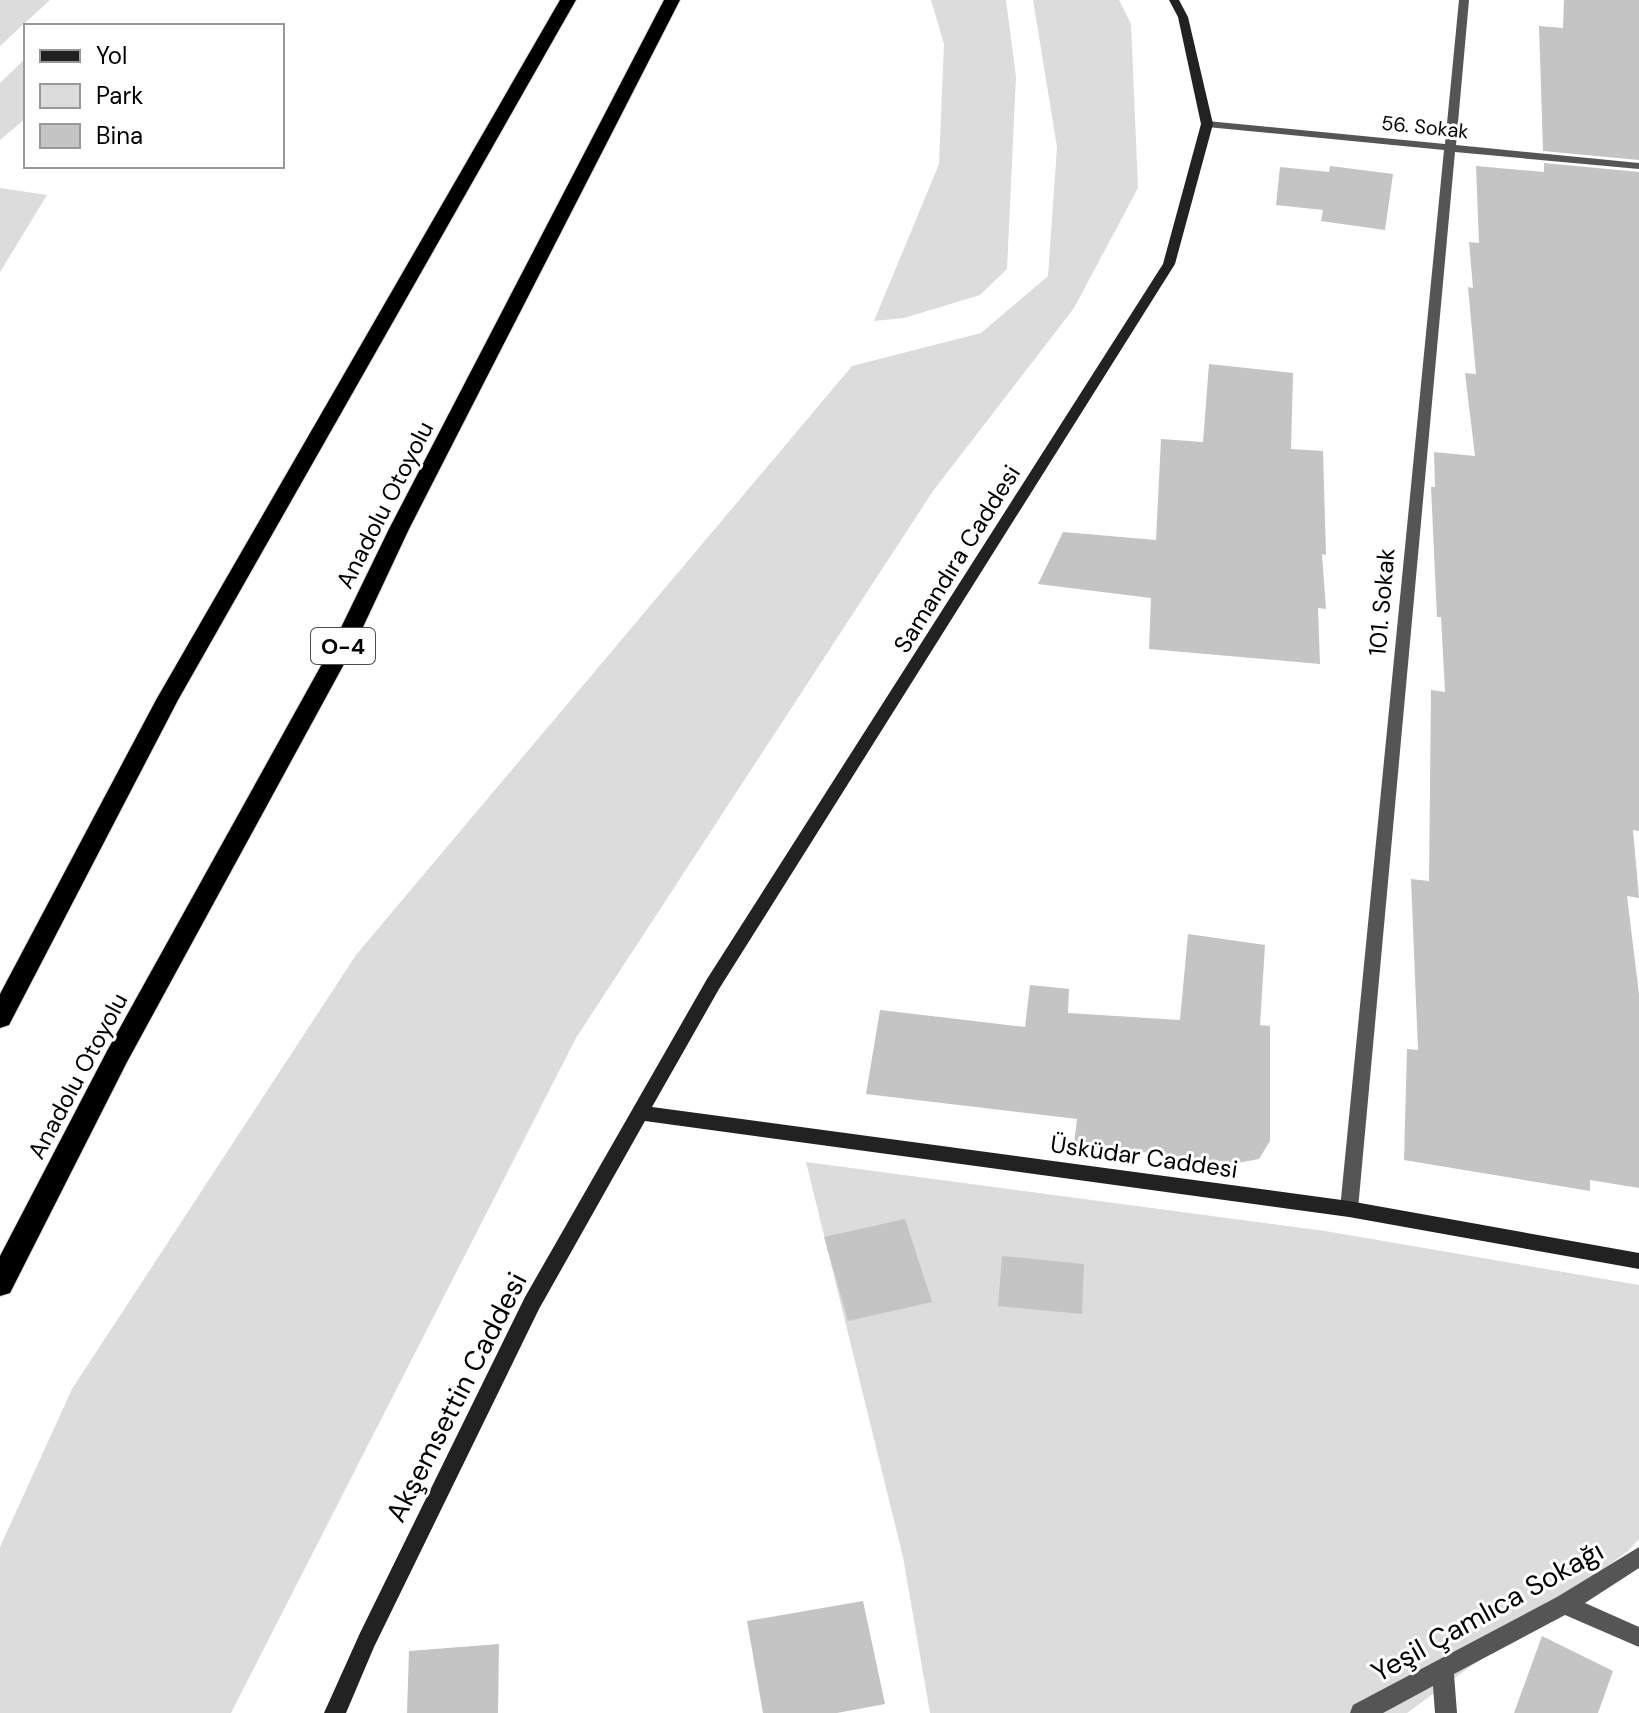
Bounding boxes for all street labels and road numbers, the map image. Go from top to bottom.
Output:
street label: 56. Sokak [1380,109,1470,145]
street label: Anadolu Otoyolu [329,416,440,594]
street label: Samandıra Caddesi [886,459,1027,658]
street label: 101. Sokak [1361,547,1402,657]
road number: O-4 [311,628,375,664]
street label: Anadolu Otoyolu [21,987,134,1164]
street label: Üsküdar Caddesi [1048,1128,1240,1185]
street label: Akşemsettin Caddesi [377,1266,535,1528]
street label: Yeşil Çamlıca Sokağı [1365,1532,1610,1691]

